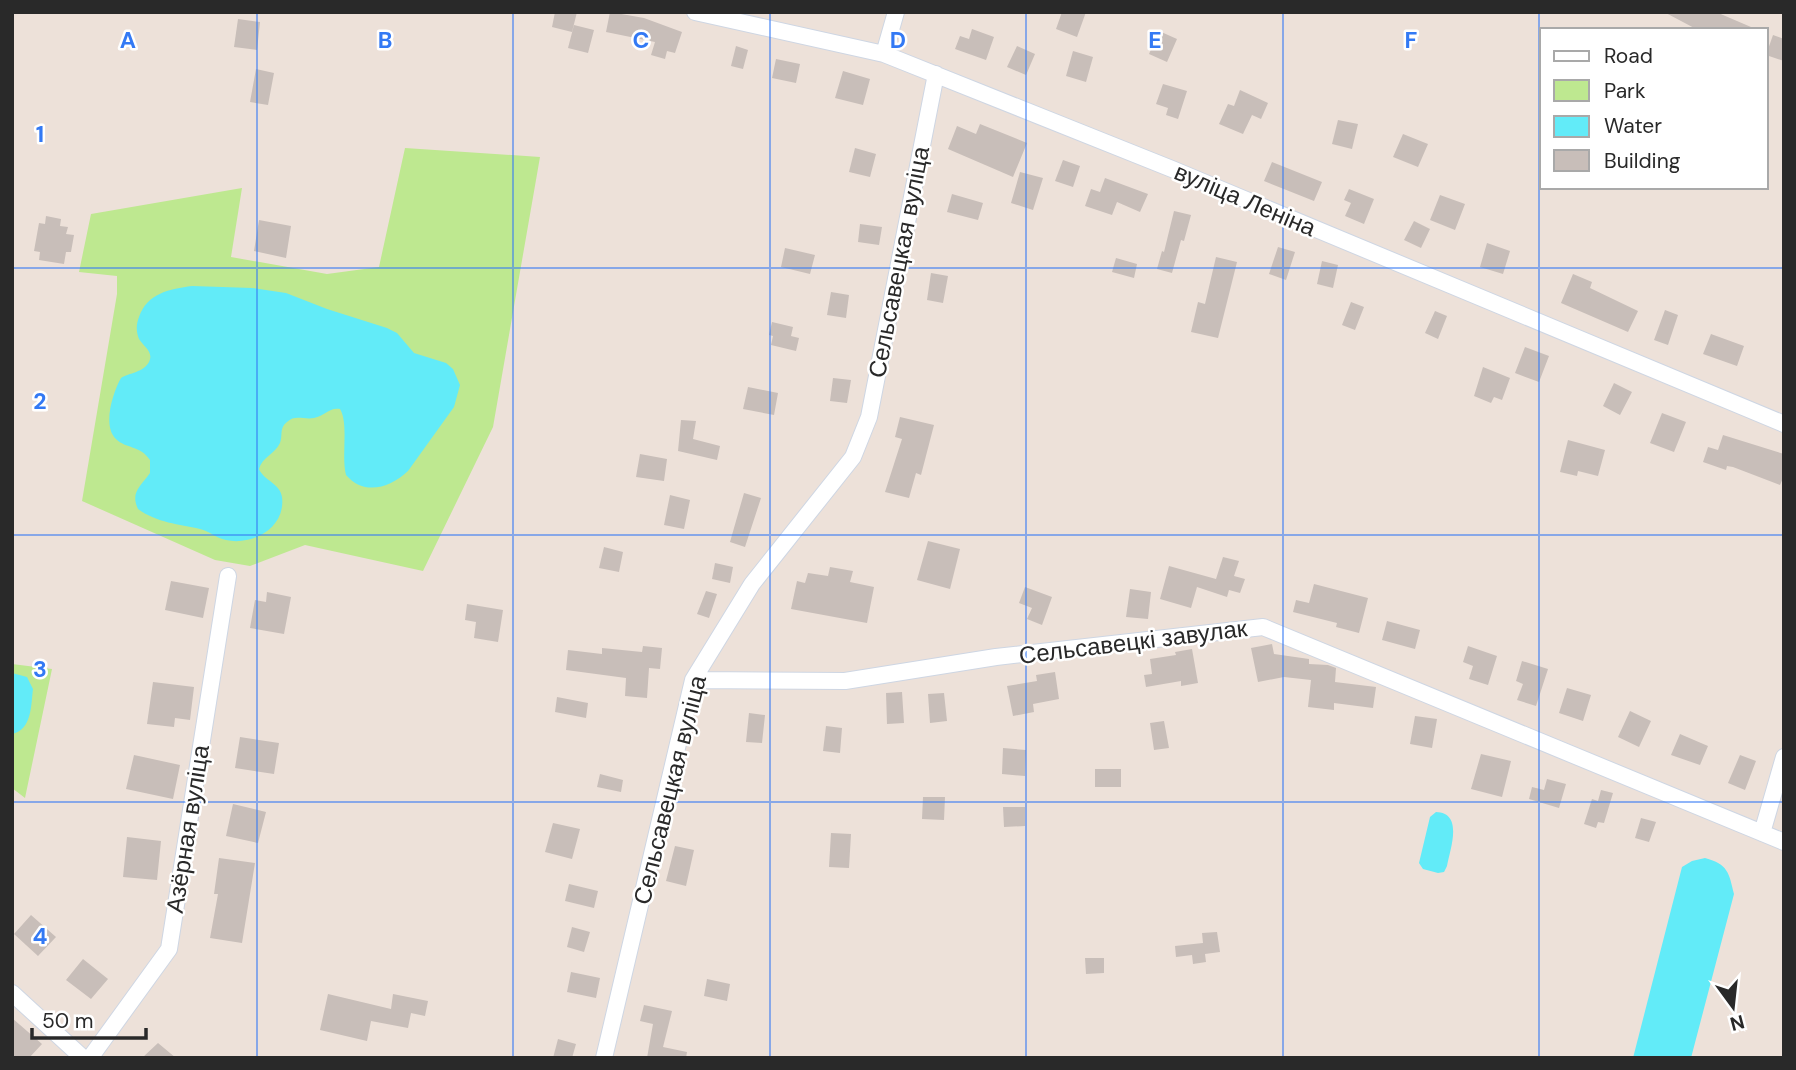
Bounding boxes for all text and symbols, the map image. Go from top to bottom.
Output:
text: A [120,25,136,55]
text: B [378,25,392,55]
text: C [633,25,649,55]
text: D [890,25,906,55]
text: E [1148,25,1162,55]
text: F [1405,25,1418,55]
legend [1540,28,1768,189]
text: Road [1604,42,1653,70]
text: Park [1604,77,1646,105]
text: Water [1604,112,1662,140]
text: 1 [36,119,44,149]
street label: Сельсавецкая вуліца [861,143,936,380]
text: Building [1604,147,1681,175]
street label: вуліца Леніна [1170,156,1321,244]
text: 2 [33,386,47,416]
street label: Сельсавецкі завулак [1017,612,1249,671]
text: 3 [33,654,47,684]
street label: Сельсавецкая вуліца [626,671,713,908]
street label: Азёрная вуліца [159,742,216,915]
text: 4 [33,921,48,951]
north arrow [1698,972,1768,1042]
scale bar [32,996,145,1040]
text: 50 m [42,1007,93,1035]
text: N [1727,1009,1747,1037]

